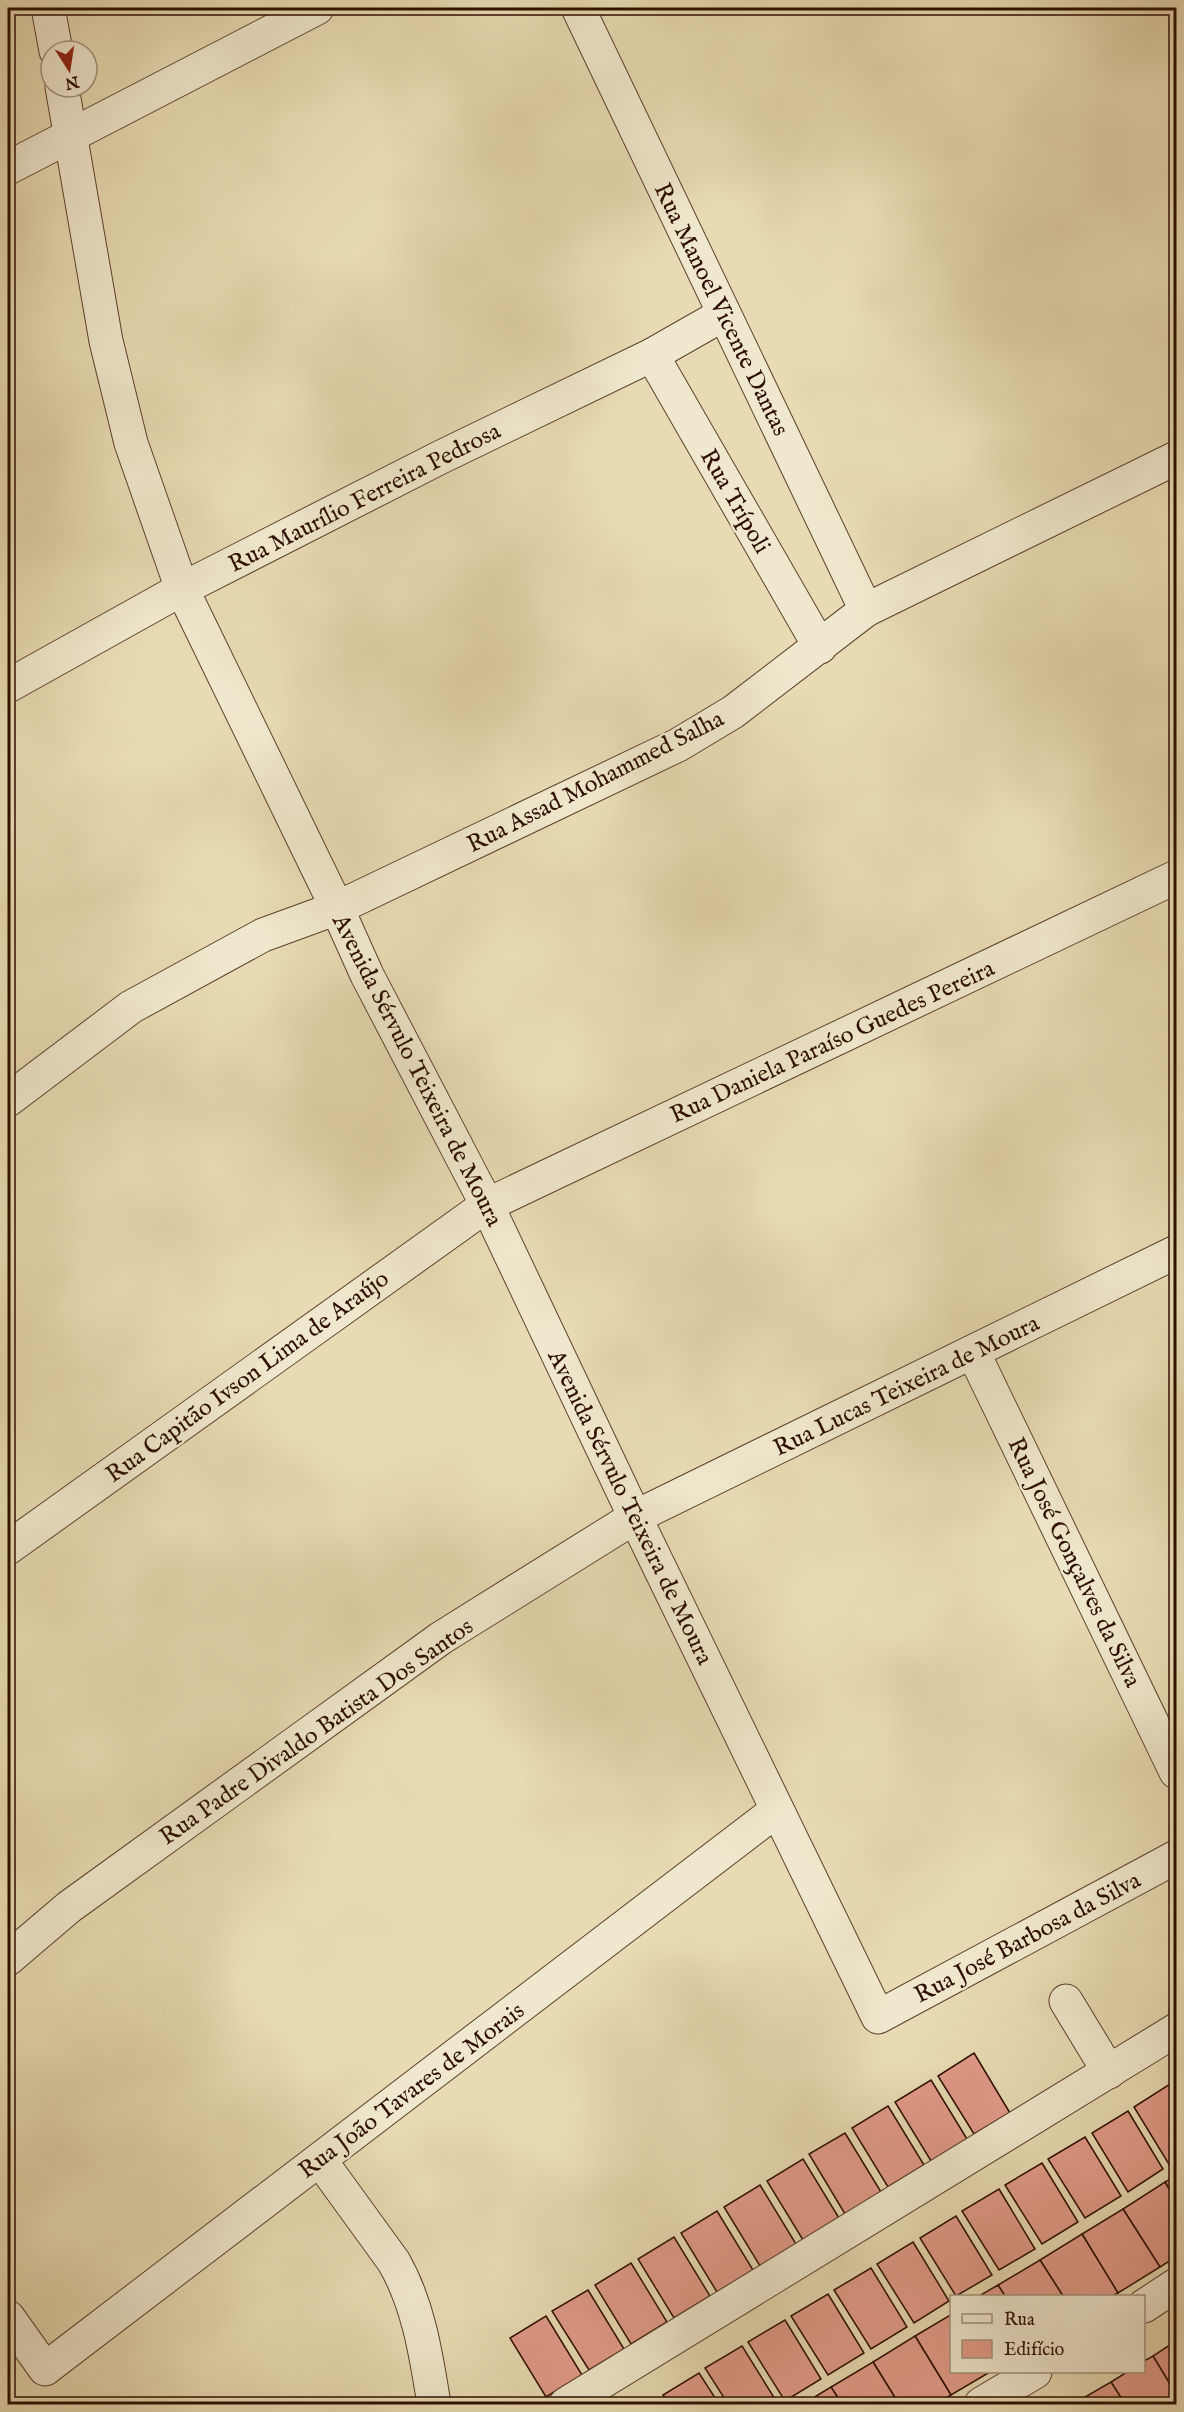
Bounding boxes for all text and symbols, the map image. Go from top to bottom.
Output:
north arrow [39,39,99,99]
text: N [63,70,82,93]
street label: Rua Manoel Vicente Dantas [646,178,795,441]
street label: Rua Maurílio Ferreira Pedrosa [223,416,507,581]
street label: Rua Trípoli [692,444,777,560]
street label: Rua Assad Mohammed Salha [462,704,730,861]
street label: Avenida Sérvulo Teixeira de Moura [324,908,509,1233]
street label: Rua Daniela Paraíso Guedes Pereira [665,953,1000,1131]
street label: Rua Capitão Ivson Lima de Araújo [100,1264,396,1490]
street label: Rua Lucas Teixeira de Moura [769,1308,1045,1464]
street label: Avenida Sérvulo Teixeira de Moura [539,1344,720,1671]
street label: Rua José Gonçalves da Silva [1000,1433,1148,1693]
street label: Rua Padre Divaldo Batista Dos Santos [154,1612,480,1853]
street label: Rua José Barbosa da Silva [909,1865,1147,2011]
street label: Rua João Tavares de Morais [293,1996,531,2186]
legend [950,2295,1145,2373]
text: Rua [1004,2309,1035,2332]
text: Edifício [1004,2339,1065,2362]

